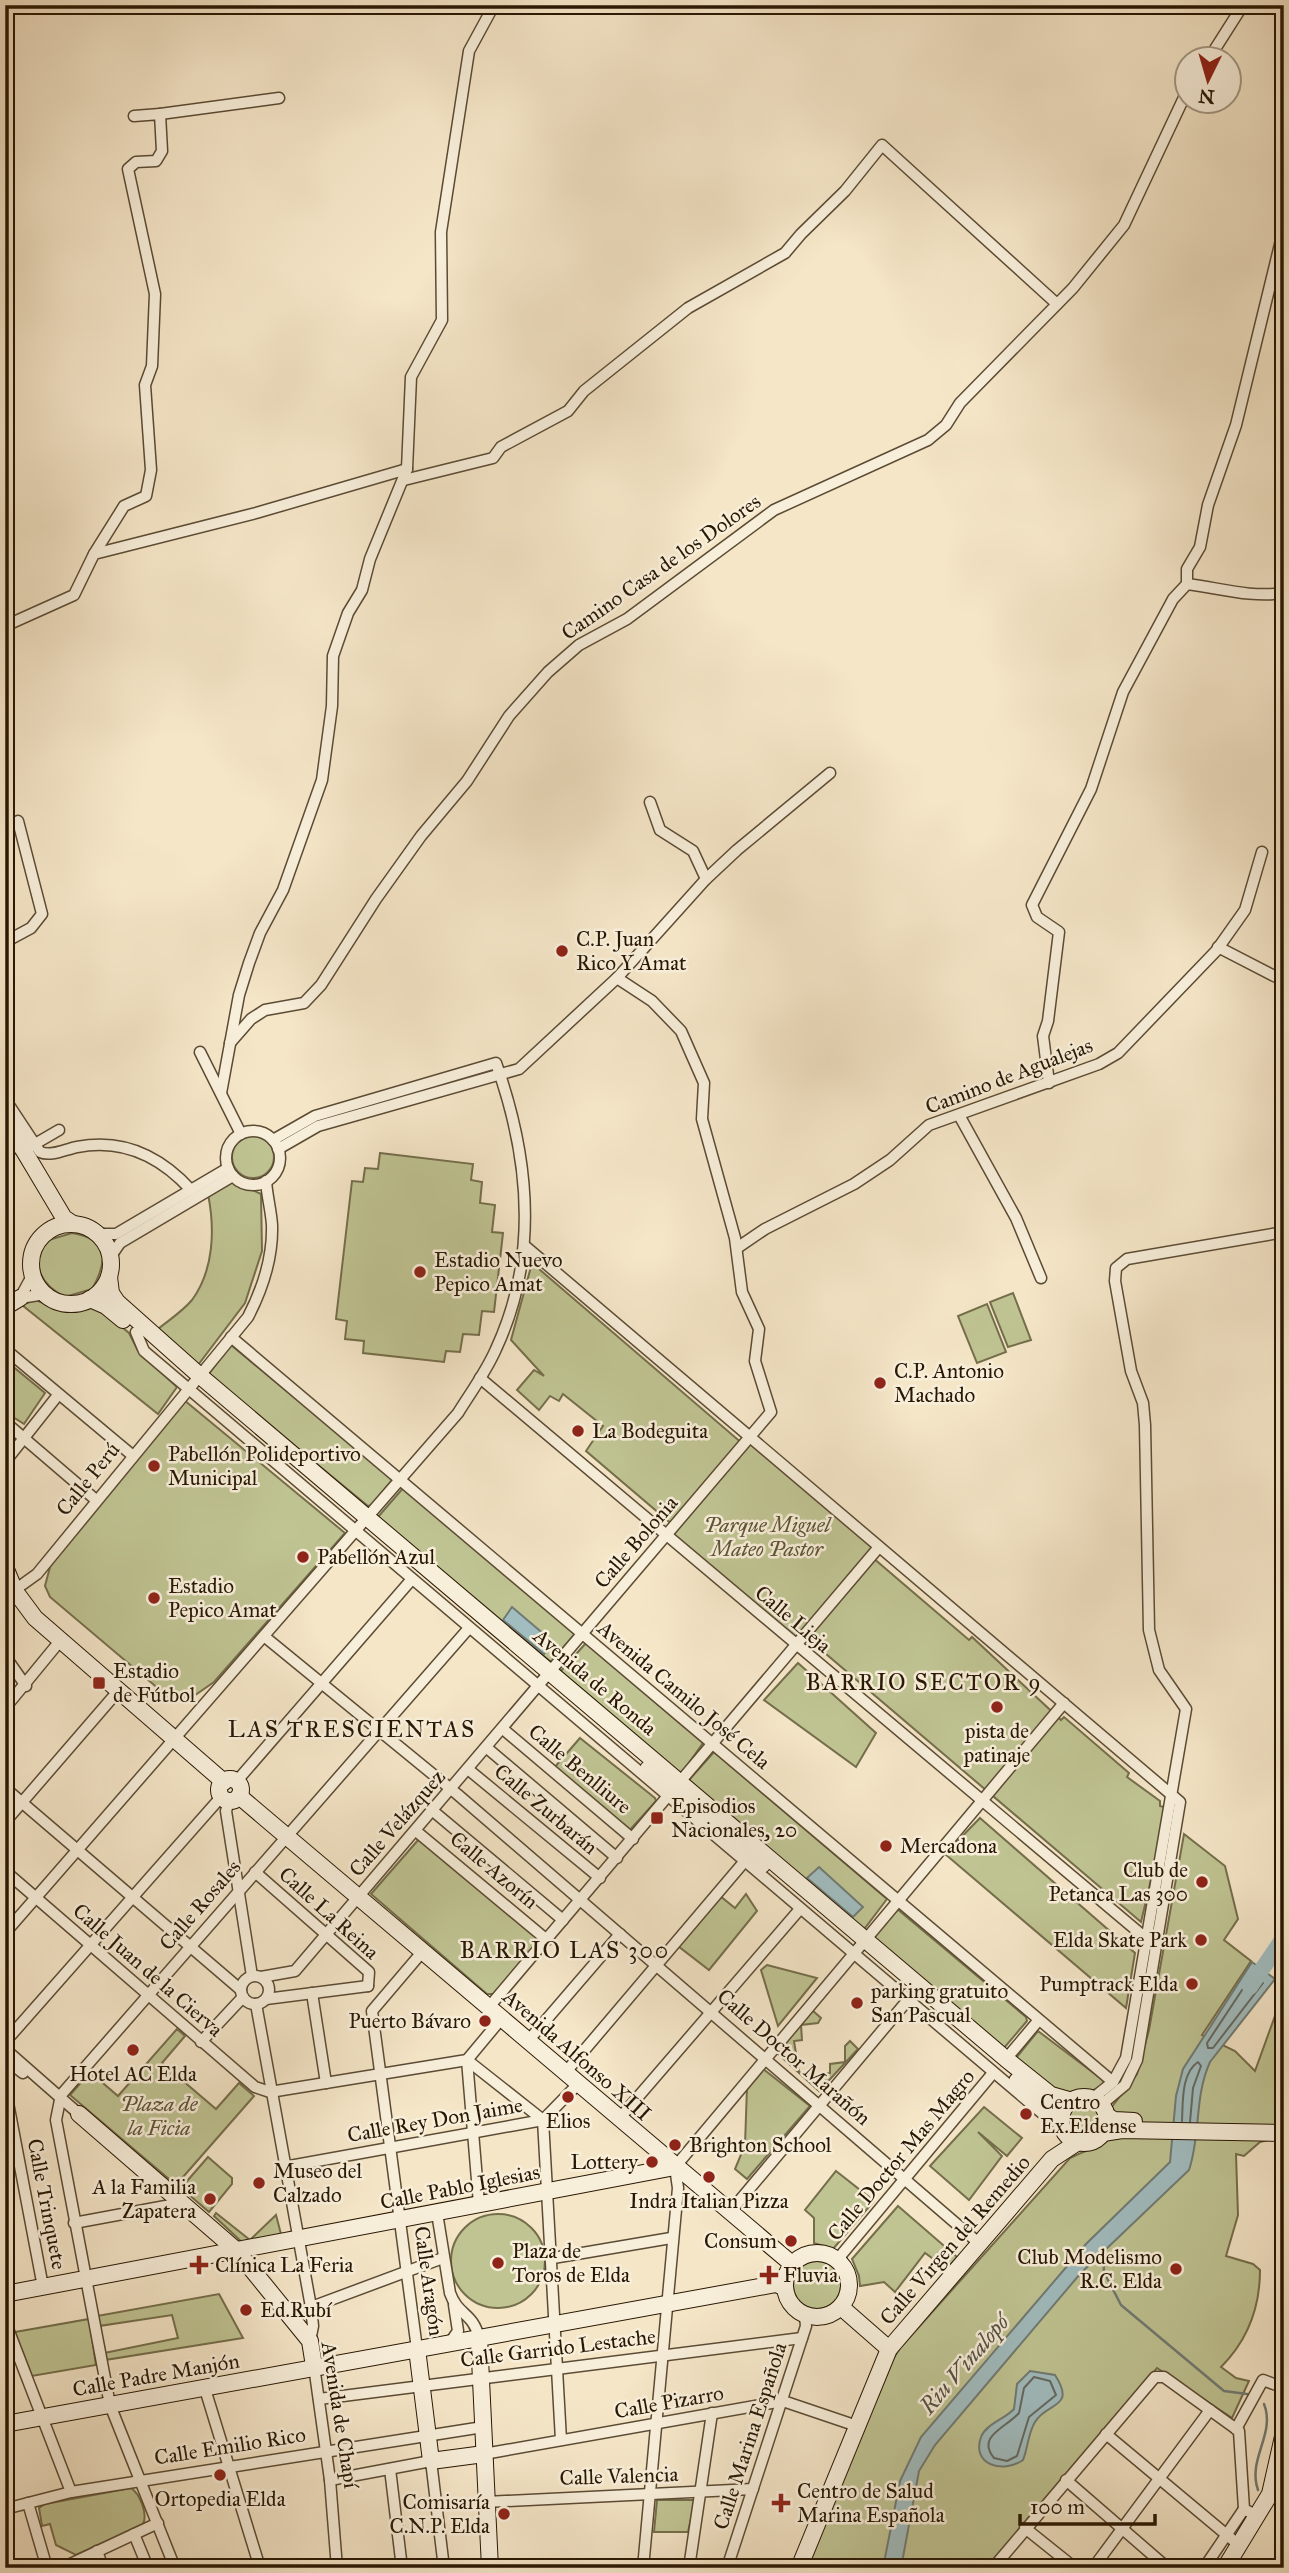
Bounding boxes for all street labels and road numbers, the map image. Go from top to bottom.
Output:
street label: Camino Casa de los Dolores [556,488,766,646]
street label: Camino de Agualejas [922,1032,1096,1120]
street label: Calle Perú [50,1437,126,1521]
street label: Calle Bolonia [589,1490,683,1594]
street label: Calle Lieja [750,1580,837,1659]
street label: Avenida Camilo José Cela [592,1614,776,1775]
street label: Avenida de Ronda [527,1622,662,1741]
street label: Calle Benlliure [523,1718,637,1820]
street label: Calle Zurbarán [489,1758,603,1860]
street label: Calle Velázquez [343,1764,451,1882]
street label: Calle Azorín [445,1826,543,1914]
street label: Calle Rosales [154,1854,246,1956]
street label: Calle La Reina [273,1861,385,1965]
street label: Calle Juan de la Cierva [68,1898,228,2042]
street label: Avenida Alfonso XIII [497,1983,656,2126]
street label: Calle Doctor Marañón [712,1983,876,2131]
street label: Calle Doctor Mas Magro [822,2064,981,2246]
street label: Calle Rey Don Jaime [345,2092,525,2148]
street label: Calle Trinquete [22,2136,72,2272]
street label: Calle Virgen del Remedio [874,2150,1036,2330]
street label: Calle Pablo Iglesias [378,2159,542,2215]
street label: Calle Aragón [408,2224,450,2338]
street label: Calle Garrido Lestache [459,2323,657,2373]
street label: Avenida de Chapí [315,2339,365,2491]
street label: Calle Marina Española [707,2339,793,2533]
street label: Calle Padre Manjón [71,2348,241,2402]
street label: Calle Pizarro [612,2380,726,2424]
street label: Calle Emilio Rico [152,2421,308,2471]
street label: Calle Valencia [559,2461,679,2491]

